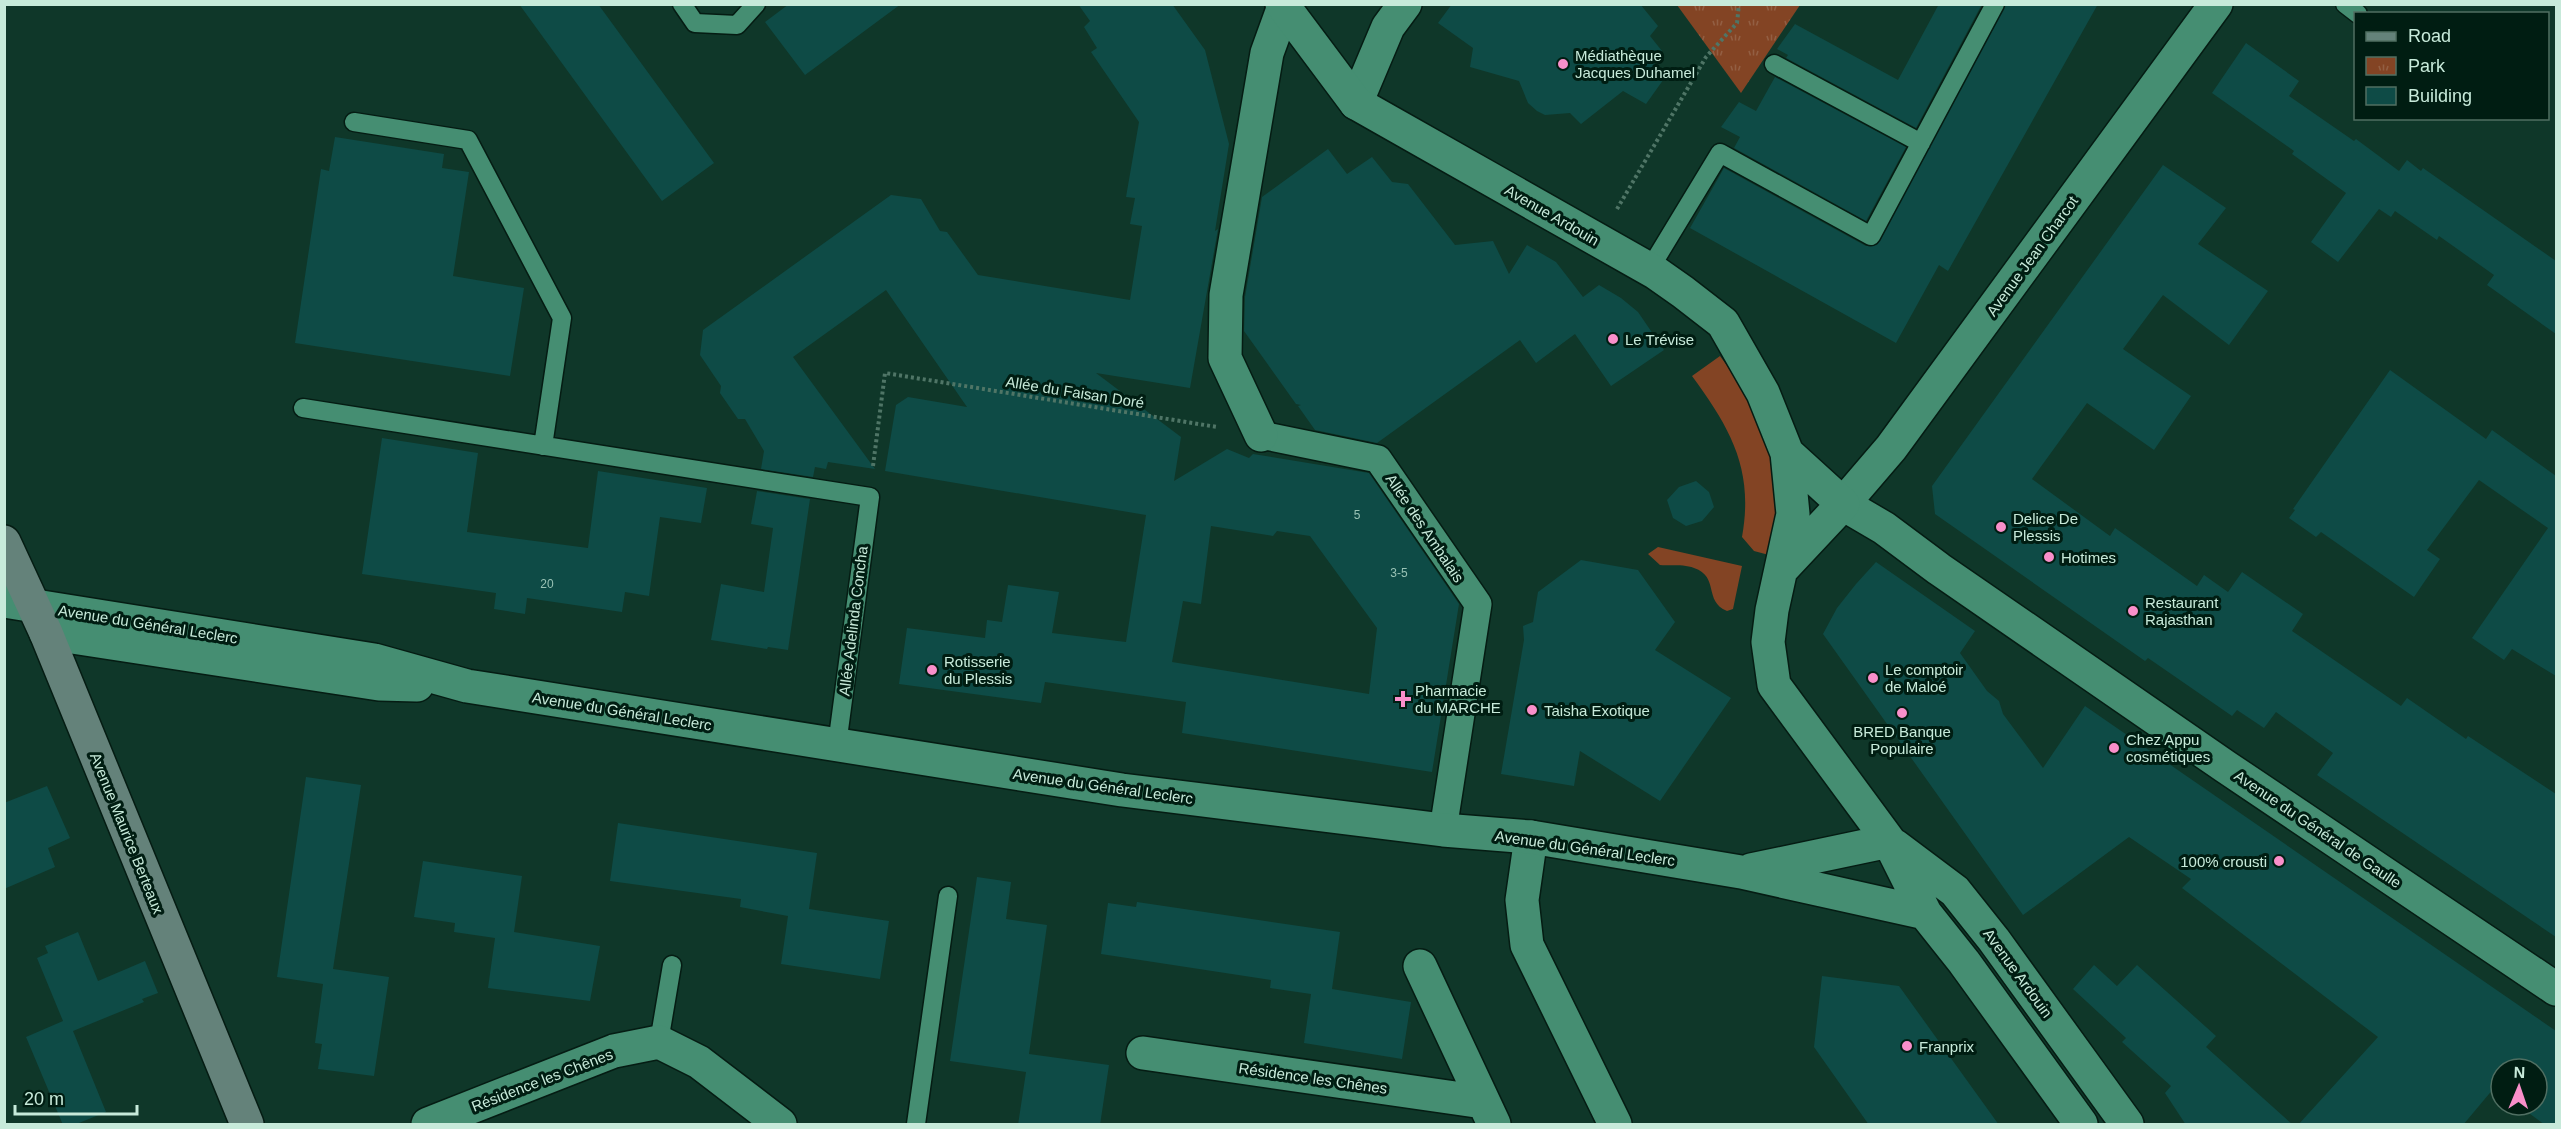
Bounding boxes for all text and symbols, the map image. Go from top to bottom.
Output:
legend [2354,12,2549,120]
text: Road [2408,26,2451,46]
place label: Médiathèque Jacques Duhamel [1575,47,1695,81]
text: Park [2408,56,2446,76]
marker: Médiathèque Jacques Duhamel [1556,57,1570,71]
text: Building [2408,86,2472,106]
street label: Avenue Ardouin [1502,181,1602,249]
street label: Avenue Jean Charcot [1983,192,2082,319]
place label: Le Trévise [1625,331,1694,348]
marker: Le Trévise [1606,332,1620,346]
street label: Allée du Faisan Doré [1004,373,1146,411]
street label: Allée des Ambalais [1383,471,1467,585]
house number: 5 [1354,508,1361,522]
place label: Delice De Plessis [2013,510,2078,544]
marker: Delice De Plessis [1994,520,2008,534]
street label: Allée Adelinda Concha [835,544,871,697]
place label: Hotimes [2061,549,2116,566]
marker: Hotimes [2042,550,2056,564]
house number: 3-5 [1390,566,1408,580]
house number: 20 [540,577,554,591]
place label: Restaurant Rajasthan [2145,594,2219,628]
street label: Avenue du Général Leclerc [57,601,239,647]
marker: Restaurant Rajasthan [2126,604,2140,618]
place label: Rotisserie du Plessis [944,653,1012,687]
place label: Le comptoir de Maloé [1885,661,1963,695]
marker: Rotisserie du Plessis [925,663,939,677]
marker: Le comptoir de Maloé [1866,671,1880,685]
place label: Pharmacie du MARCHE [1415,682,1501,716]
street label: Avenue du Général Leclerc [531,688,713,734]
marker: Pharmacie du MARCHE [1396,692,1410,706]
place label: Taisha Exotique [1544,702,1650,719]
marker: Taisha Exotique [1525,703,1539,717]
marker: BRED Banque Populaire [1895,706,1909,720]
place label: BRED Banque Populaire [1853,723,1951,757]
place label: Chez Appu cosmétiques [2126,731,2210,765]
marker: Chez Appu cosmétiques [2107,741,2121,755]
street label: Avenue Maurice Berteaux [87,750,167,917]
street label: Avenue du Général Leclerc [1012,765,1195,807]
street label: Avenue du Général de Gaulle [2231,767,2405,891]
street label: Avenue du Général Leclerc [1494,827,1677,869]
place label: 100% crousti [2180,853,2267,870]
marker: 100% crousti [2272,854,2286,868]
street label: Avenue Ardouin [1980,925,2056,1021]
place label: Franprix [1919,1038,1975,1055]
marker: Franprix [1900,1039,1914,1053]
street label: Résidence les Chênes [469,1045,615,1115]
north arrow [2489,1057,2549,1117]
street label: Résidence les Chênes [1238,1059,1388,1097]
text: N [2513,1064,2526,1081]
scale bar [15,1078,136,1116]
text: 20 m [24,1089,64,1109]

